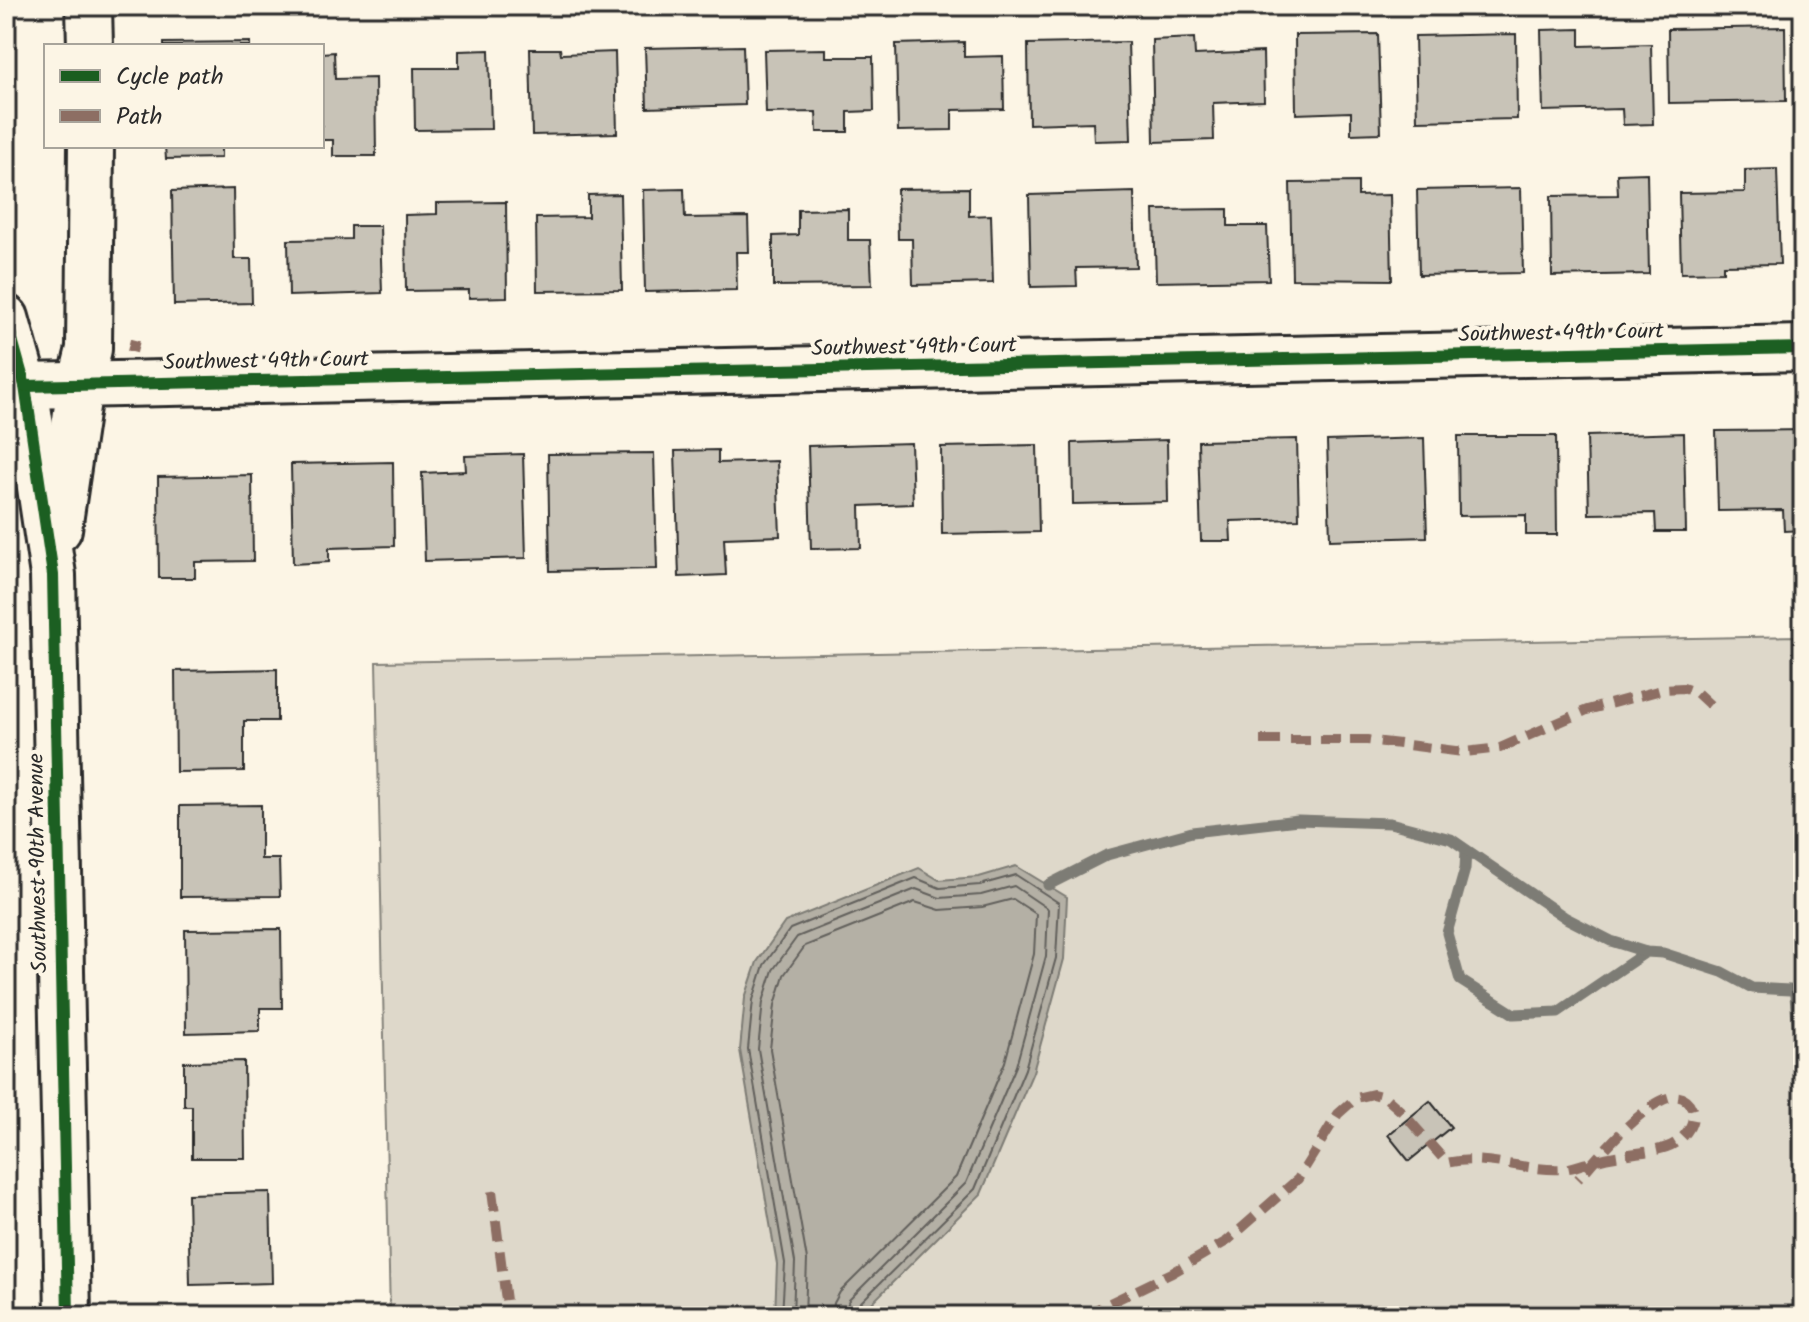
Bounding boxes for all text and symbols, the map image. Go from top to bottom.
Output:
legend [44,44,324,148]
text: Cycle path [116,58,224,97]
text: Path [116,98,162,137]
street label: Southwest 49th Court [1458,315,1664,353]
street label: Southwest 49th Court [811,329,1017,367]
street label: Southwest 49th Court [163,343,369,381]
street label: Southwest 90th Avenue [20,753,58,973]

